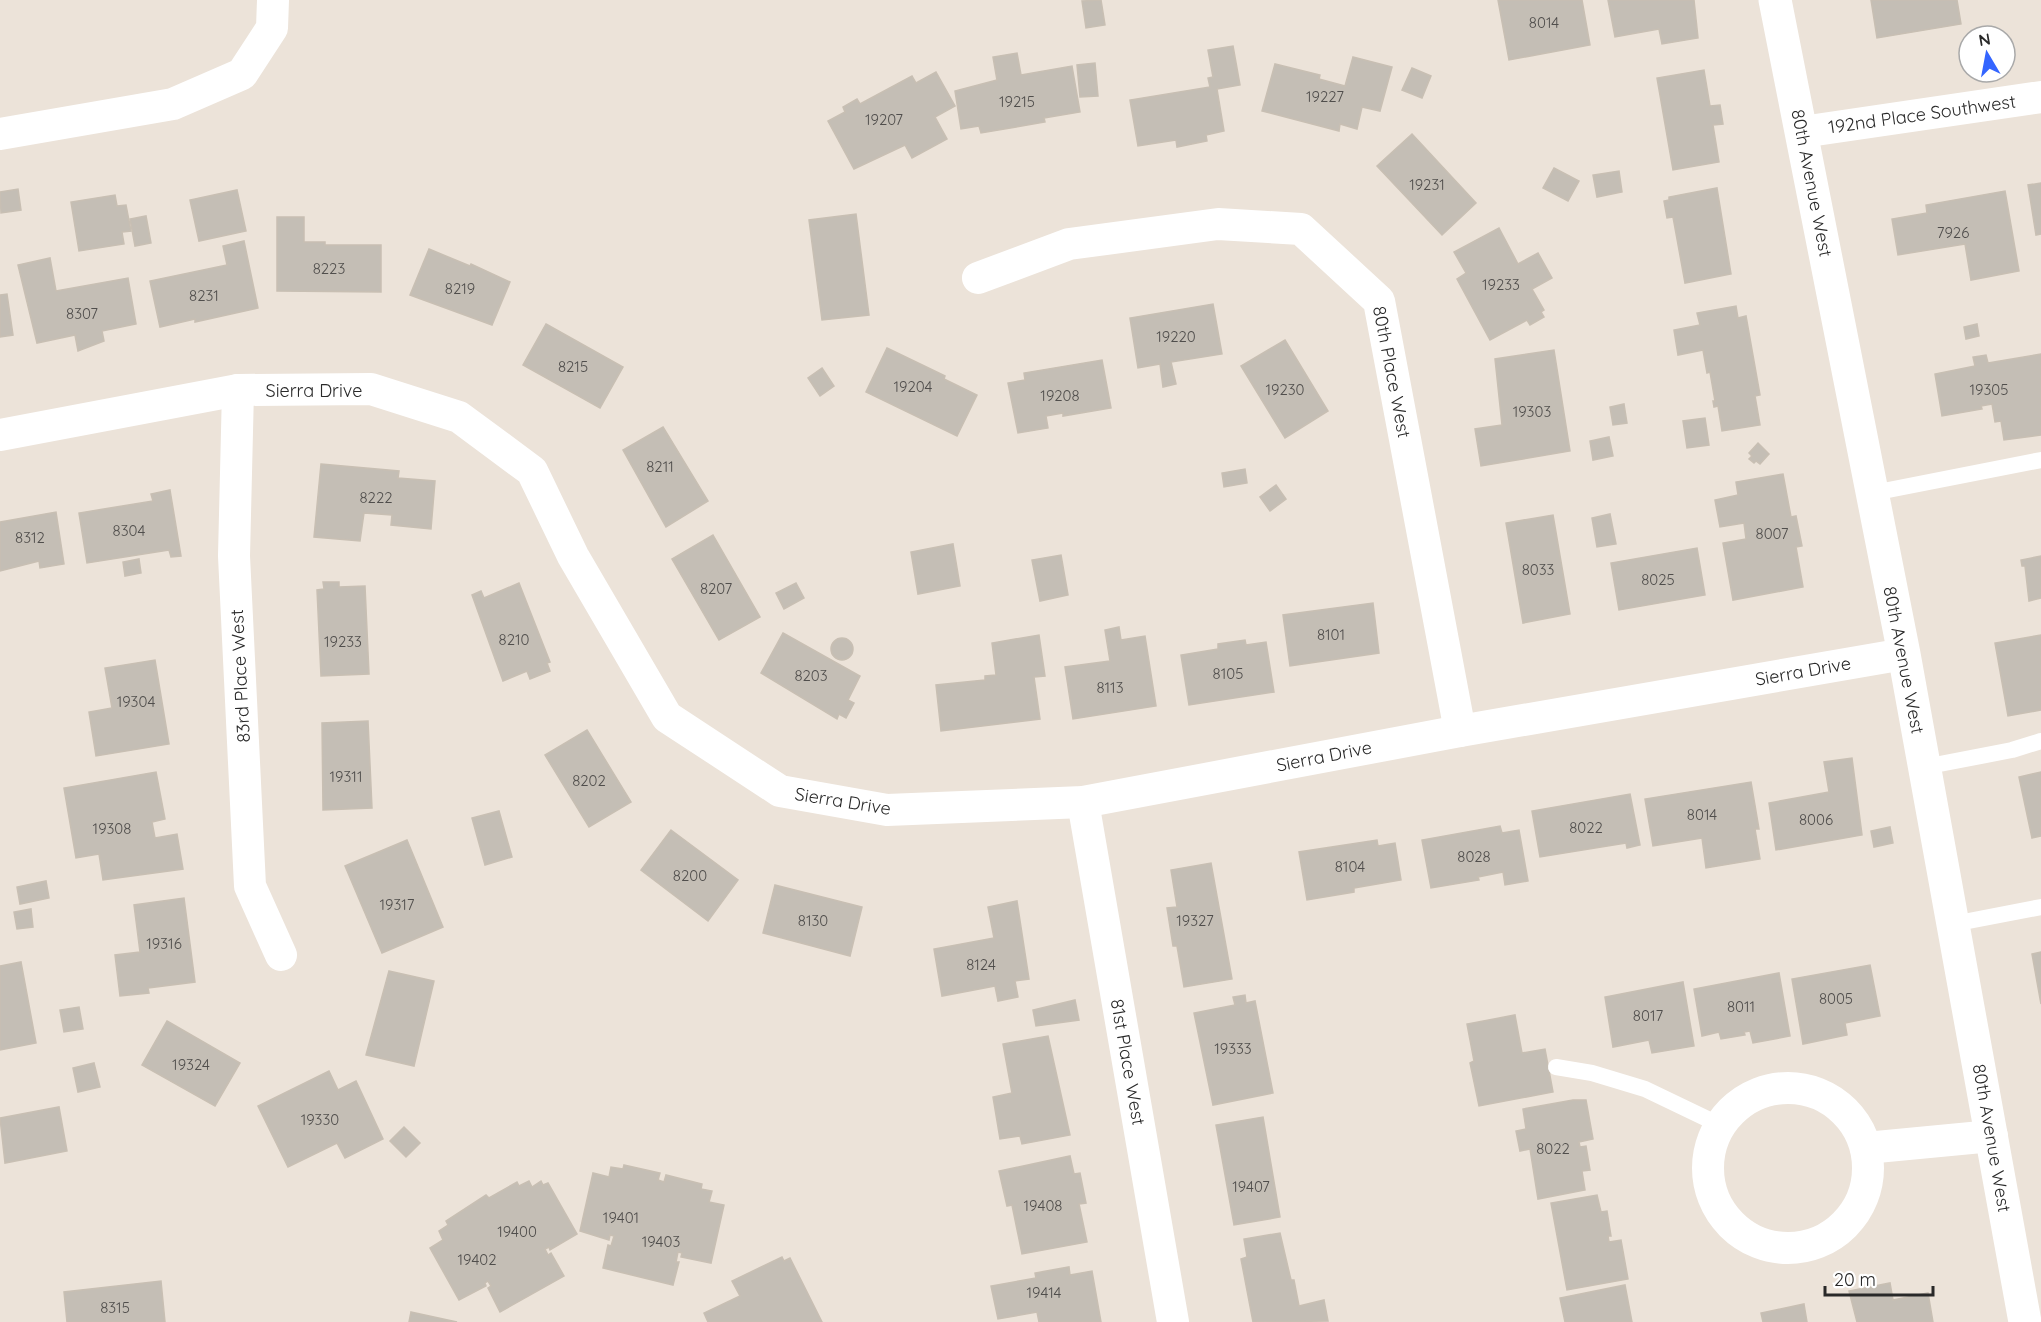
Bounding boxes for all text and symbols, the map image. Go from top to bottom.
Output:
house number: 8014 [1529,13,1559,32]
north arrow [1957,24,2017,84]
text: N [1977,28,1992,50]
house number: 19227 [1306,87,1344,106]
street label: 192nd Place Southwest [1827,89,2017,139]
house number: 19215 [999,92,1035,111]
street label: 80th Avenue West [1786,107,1838,259]
house number: 19207 [865,110,903,129]
house number: 19231 [1409,175,1445,194]
house number: 7926 [1937,223,1969,242]
house number: 8223 [313,259,345,278]
house number: 19233 [1482,275,1520,294]
house number: 8219 [445,279,475,298]
house number: 8231 [189,286,219,305]
house number: 8307 [66,304,98,323]
street label: 80th Place West [1368,304,1416,440]
house number: 19220 [1156,327,1196,346]
house number: 8215 [558,357,588,376]
house number: 19204 [893,377,933,396]
street label: Sierra Drive [266,379,362,402]
house number: 19230 [1265,380,1305,399]
house number: 19305 [1970,380,2008,399]
house number: 19208 [1040,386,1080,405]
house number: 19303 [1513,402,1551,421]
house number: 8211 [646,457,674,476]
house number: 8222 [359,488,393,507]
house number: 8304 [113,521,145,540]
house number: 8007 [1756,524,1789,543]
house number: 8312 [15,528,45,547]
house number: 8033 [1522,560,1555,579]
house number: 8025 [1641,570,1675,589]
house number: 8207 [700,579,732,598]
street label: 80th Avenue West [1878,584,1930,736]
street label: 83rd Place West [225,609,255,743]
house number: 8101 [1317,625,1345,644]
house number: 8210 [499,630,530,649]
house number: 19233 [324,632,362,651]
street label: Sierra Drive [1753,651,1853,691]
house number: 8105 [1213,664,1243,683]
house number: 8203 [794,666,828,685]
house number: 8113 [1096,678,1124,697]
house number: 19304 [117,692,155,711]
street label: Sierra Drive [1274,735,1374,777]
house number: 19311 [330,767,362,786]
house number: 8202 [572,771,606,790]
street label: Sierra Drive [793,782,893,820]
house number: 8014 [1687,805,1717,824]
house number: 8006 [1799,810,1833,829]
house number: 8022 [1569,818,1603,837]
house number: 19308 [93,819,131,838]
house number: 8028 [1457,847,1491,866]
house number: 8104 [1335,857,1365,876]
house number: 8200 [673,866,707,885]
house number: 19317 [379,895,415,914]
house number: 8130 [798,911,828,930]
house number: 19327 [1176,911,1214,930]
house number: 19316 [146,934,182,953]
house number: 8124 [966,955,996,974]
house number: 8005 [1819,989,1853,1008]
street label: 81st Place West [1106,997,1150,1127]
house number: 8011 [1727,997,1755,1016]
house number: 8017 [1633,1006,1663,1025]
house number: 19333 [1214,1039,1252,1058]
house number: 19324 [172,1055,210,1074]
street label: 80th Avenue West [1968,1062,2016,1214]
house number: 19330 [301,1110,339,1129]
house number: 8022 [1536,1139,1570,1158]
house number: 19407 [1232,1177,1270,1196]
house number: 19408 [1024,1196,1062,1215]
house number: 19401 [603,1208,639,1227]
house number: 19400 [497,1222,537,1241]
house number: 19403 [642,1232,680,1251]
house number: 19402 [457,1250,497,1269]
scale bar [1825,1259,1933,1297]
text: 20 m [1834,1268,1876,1291]
house number: 19414 [1027,1283,1062,1302]
house number: 8315 [100,1298,130,1317]

